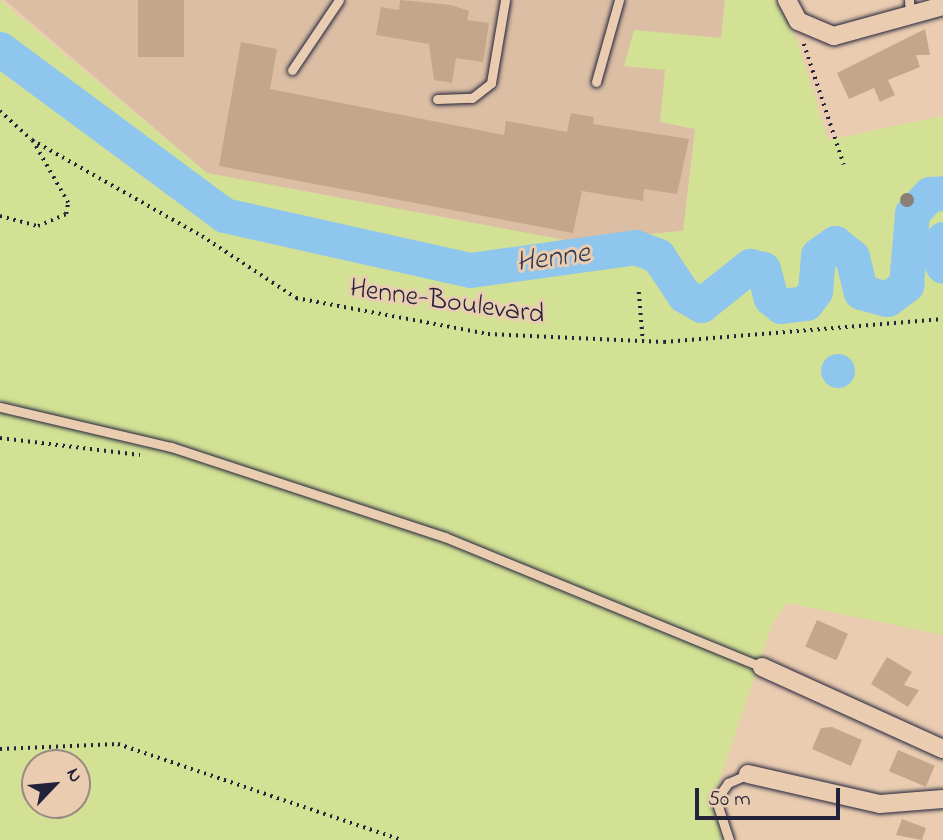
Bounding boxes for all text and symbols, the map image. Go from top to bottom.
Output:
water label: Henne [514,236,592,282]
street label: Henne-Boulevard [347,273,547,333]
north arrow [21,749,91,819]
text: N [59,764,88,787]
scale bar [698,774,843,818]
text: 50 m [708,785,751,815]

